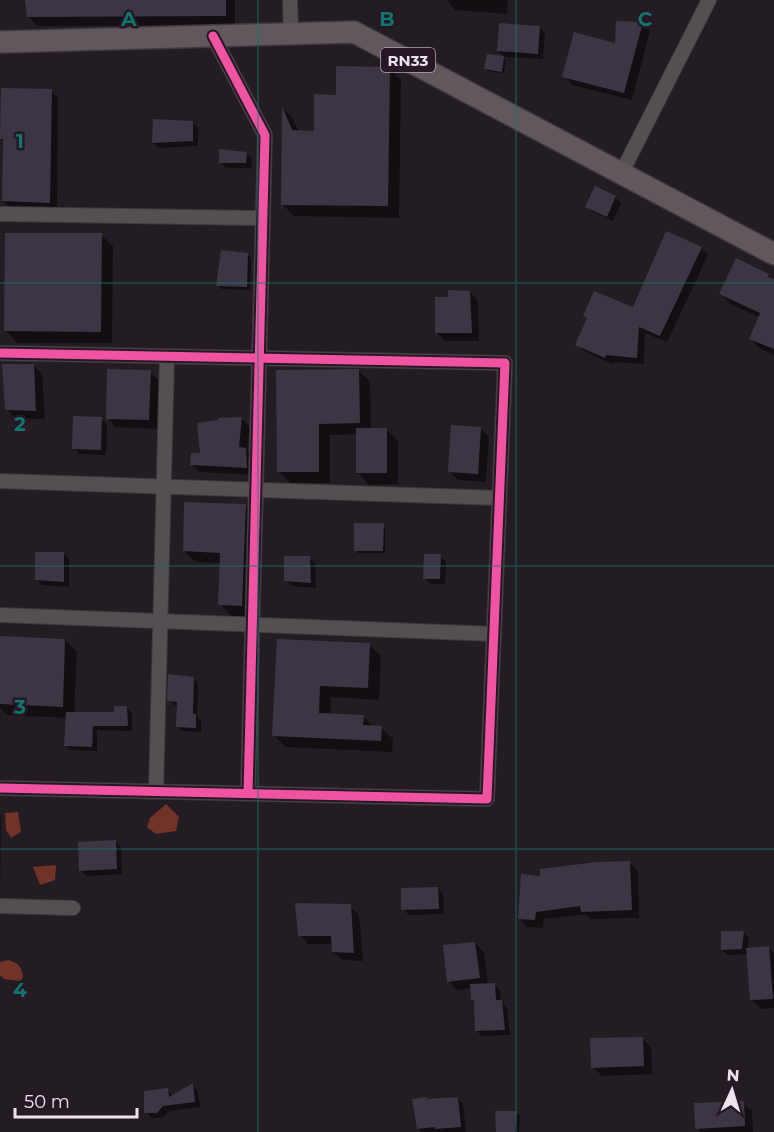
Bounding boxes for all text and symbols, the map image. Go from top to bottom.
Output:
text: A [120,7,137,31]
text: B [379,7,395,31]
text: C [638,7,653,31]
road number: RN33 [381,48,435,72]
text: 1 [16,129,24,153]
text: 2 [14,412,26,436]
text: 3 [13,695,26,719]
text: 4 [13,978,27,1002]
north arrow [702,1060,762,1120]
text: N [726,1066,740,1085]
scale bar [15,1081,136,1119]
text: 50 m [24,1091,70,1113]

